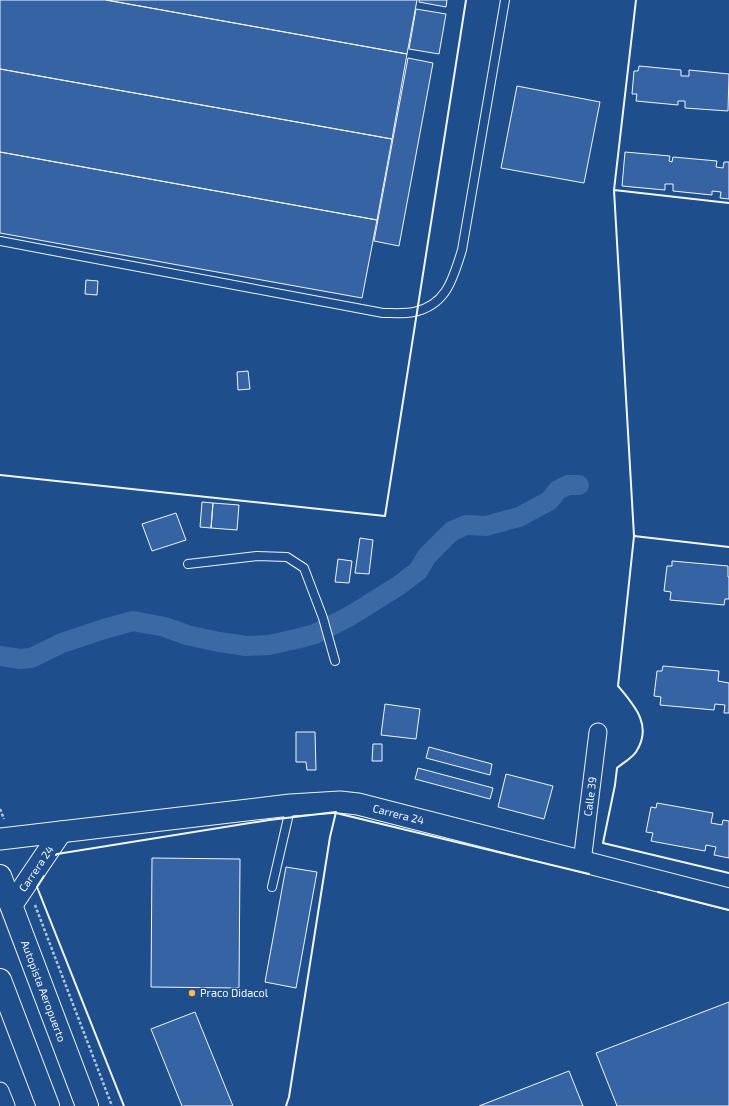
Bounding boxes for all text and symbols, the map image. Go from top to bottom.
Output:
street label: Calle 39 [581,776,598,817]
street label: Carrera 24 [371,801,426,827]
street label: Carrera 24 [16,843,56,894]
street label: Autopista Aeropuerto [19,938,69,1043]
place label: Praco Didacol [200,986,269,999]
marker: Praco Didacol [187,988,197,998]

